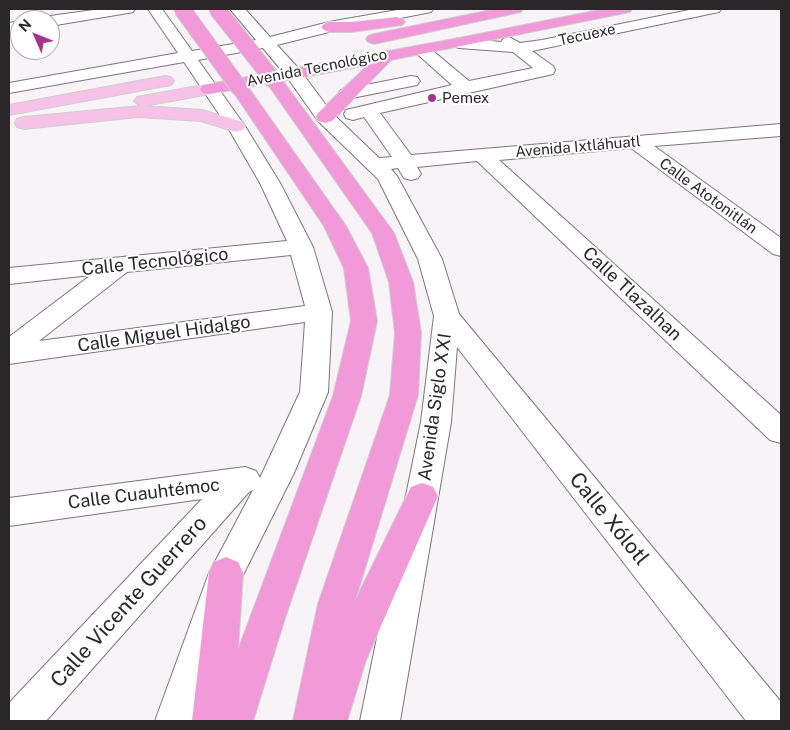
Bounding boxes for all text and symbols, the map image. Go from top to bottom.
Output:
north arrow [10,10,60,60]
text: N [15,16,34,35]
street label: Tecuexe [557,20,617,50]
street label: Avenida Tecnológico [245,46,389,90]
place label: Pemex [442,89,489,107]
marker: Pemex [426,92,438,104]
street label: Avenida Ixtláhuatl [515,133,641,161]
street label: Calle Atotonitlán [656,154,760,238]
street label: Calle Tlazalhan [578,243,686,345]
street label: Calle Tecnológico [81,244,229,280]
street label: Calle Miguel Hidalgo [76,311,252,357]
street label: Avenida Siglo XXI [414,332,456,482]
street label: Calle Xólotl [564,467,654,571]
street label: Calle Cuauhtémoc [67,474,221,514]
street label: Calle Vicente Guerrero [46,511,212,693]

